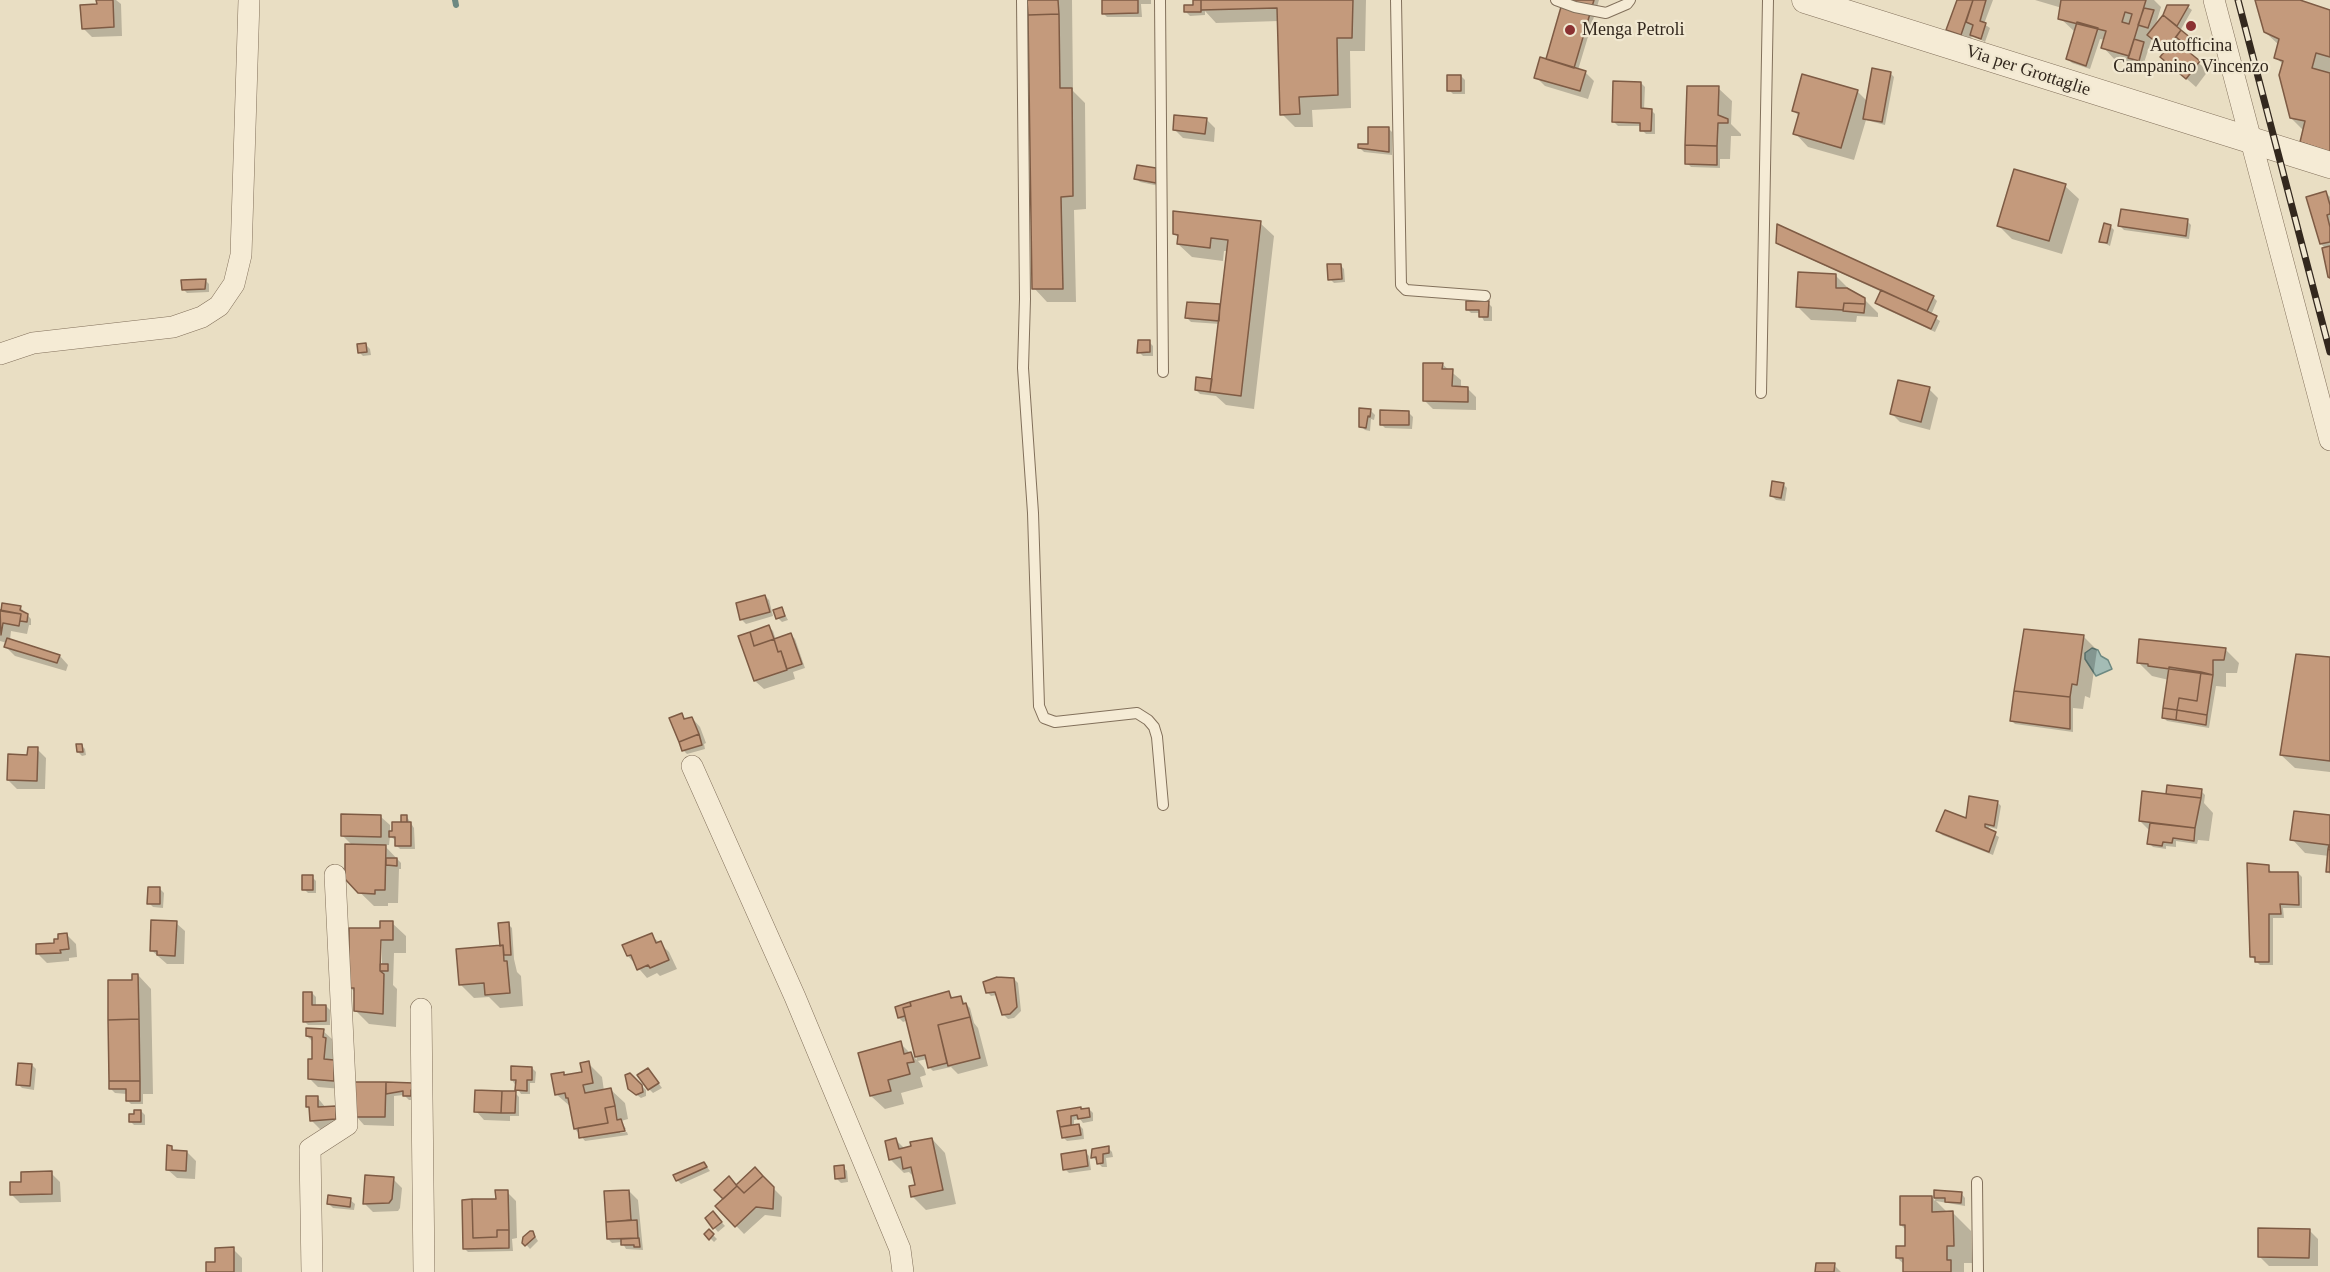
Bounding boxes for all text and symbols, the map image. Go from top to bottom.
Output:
place label: Menga Petroli [1582,19,1684,41]
marker: Autofficina Campanino Vincenzo [2184,19,2198,33]
marker: Menga Petroli [1563,23,1577,37]
place label: Autofficina Campanino Vincenzo [2113,35,2269,78]
street label: Via per Grottaglie [1963,41,2093,101]

